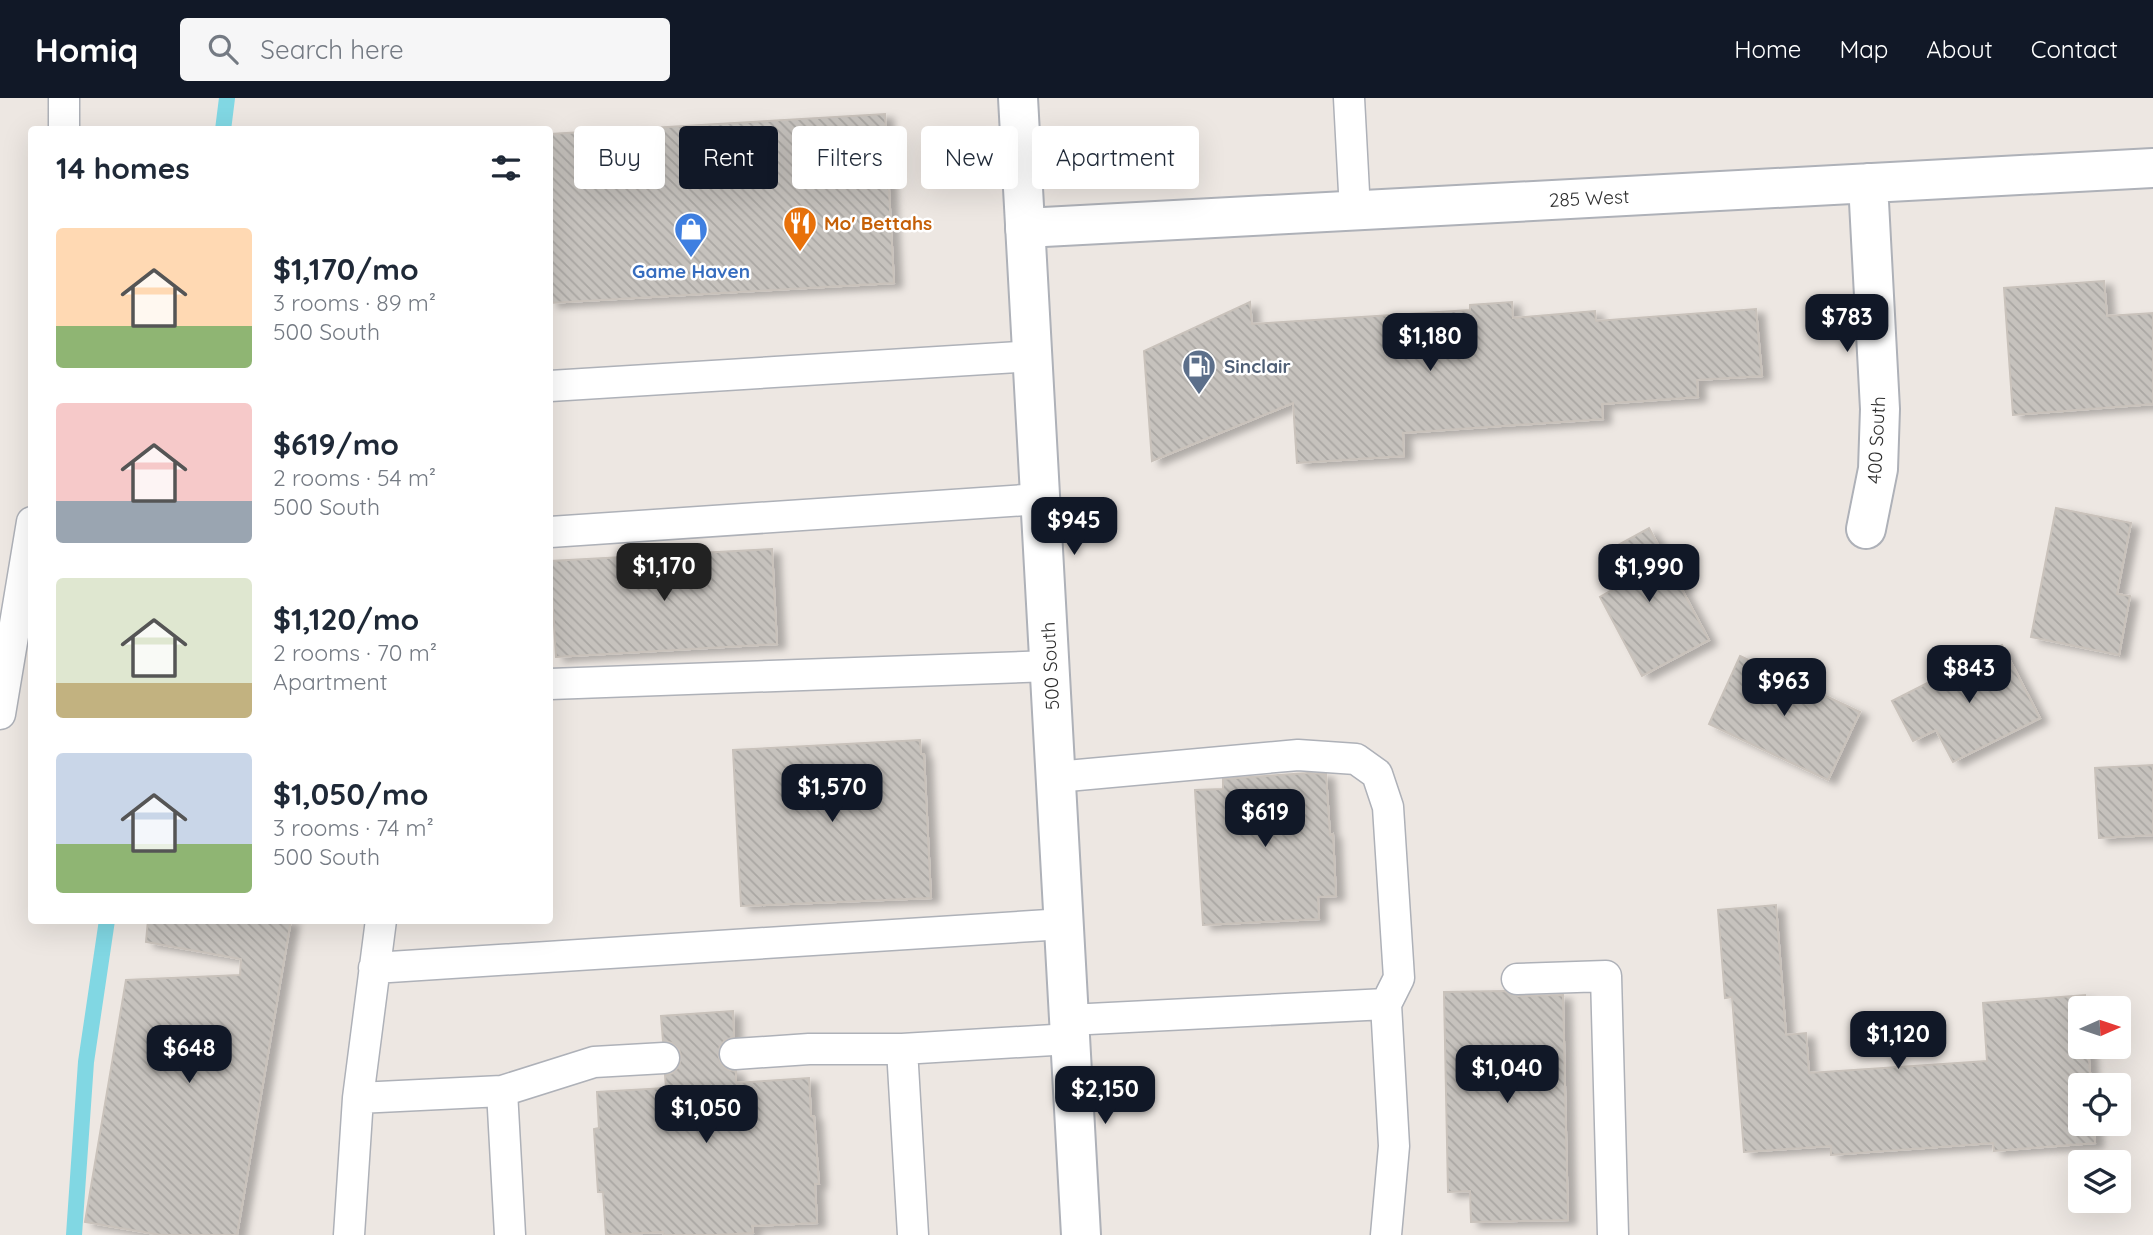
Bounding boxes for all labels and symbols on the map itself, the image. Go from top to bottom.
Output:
street label: 285 West [1548,184,1630,212]
restaurant icon: Mo' Bettahs [781,204,819,253]
shop icon: Game Haven [672,210,710,259]
place label: Mo' Bettahs [824,211,932,235]
place label: Game Haven [632,259,750,283]
pin: $783 [1806,294,1888,354]
pin: $1,180 [1373,314,1487,373]
fuel station icon: Sinclair [1180,347,1218,396]
place label: Sinclair [1224,354,1291,378]
street label: 400 South [1862,395,1890,485]
pin: $945 [1033,498,1115,557]
pin: $1,170 [607,544,721,603]
pin: $1,990 [1592,545,1706,604]
street label: 500 South [1036,621,1064,711]
pin: $843 [1928,646,2010,705]
pin: $963 [1743,658,1825,718]
pin: $1,570 [775,764,889,824]
pin: $619 [1224,790,1306,849]
north arrow [2068,996,2132,1059]
pin: $1,120 [1841,1012,1955,1071]
pin: $648 [148,1026,230,1085]
pin: $1,040 [1450,1046,1564,1105]
pin: $2,150 [1048,1066,1162,1126]
pin: $1,050 [649,1086,763,1145]

